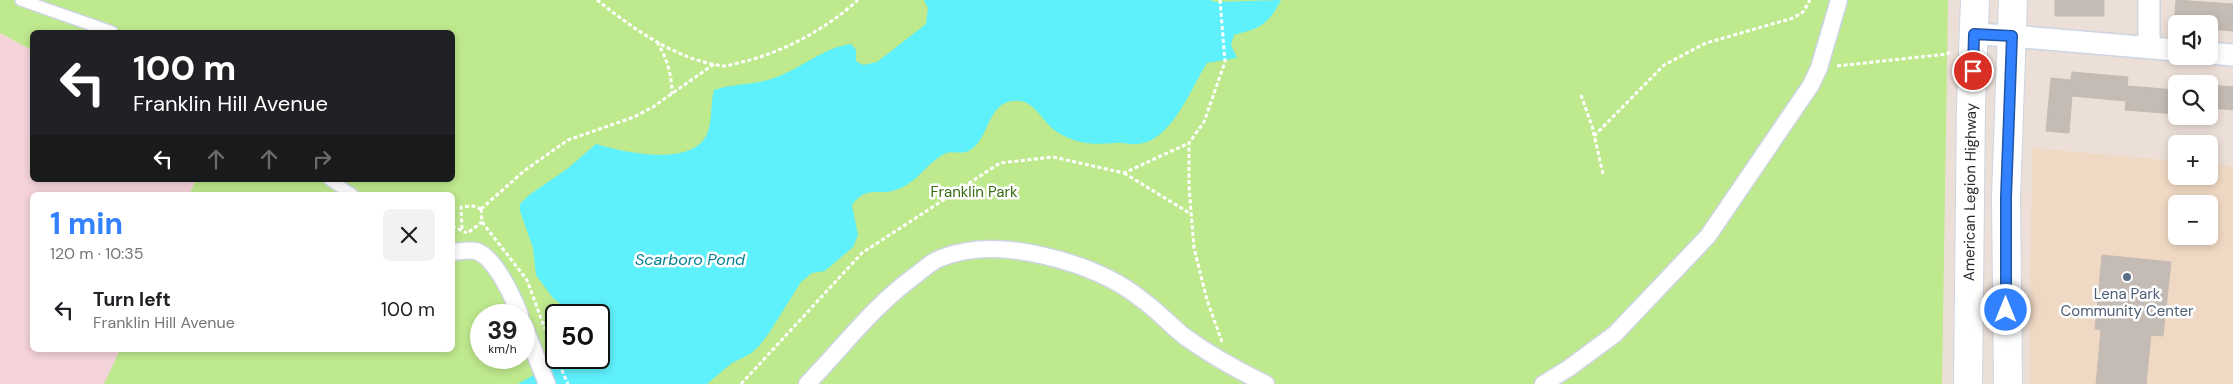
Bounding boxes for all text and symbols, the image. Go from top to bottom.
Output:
map controls [2168,15,2218,245]
button: sound [2168,15,2218,65]
text: 100 m [133,45,236,91]
icon: left [50,50,115,115]
pin [1952,50,1994,92]
icon: arrive [1959,57,1987,85]
button: search [2168,75,2218,125]
text: Franklin Hill Avenue [133,89,328,118]
street label: American Legion Highway [1959,102,1981,281]
button: + [2168,135,2218,185]
icon: left [149,145,177,173]
icon: ahead [202,145,230,173]
icon: ahead [255,145,283,173]
icon: right [308,145,336,173]
park label: Franklin Park [930,182,1018,202]
button: − [2168,195,2218,245]
text: 1 min [50,204,123,243]
button: close [383,209,435,261]
text: 120 m · 10:35 [50,243,144,264]
water label: Scarboro Pond [635,249,746,270]
marker: Lena Park Community Center [2121,271,2133,283]
position arrow [1979,283,2031,335]
place label: Lena Park Community Center [2060,284,2194,321]
text: Turn left [93,287,171,312]
icon: left [50,296,78,324]
text: 100 m [381,297,435,322]
speed limit sign: 50 [545,304,610,369]
text: Franklin Hill Avenue [93,312,235,333]
text: 39 [487,314,518,347]
text: km/h [488,341,517,357]

